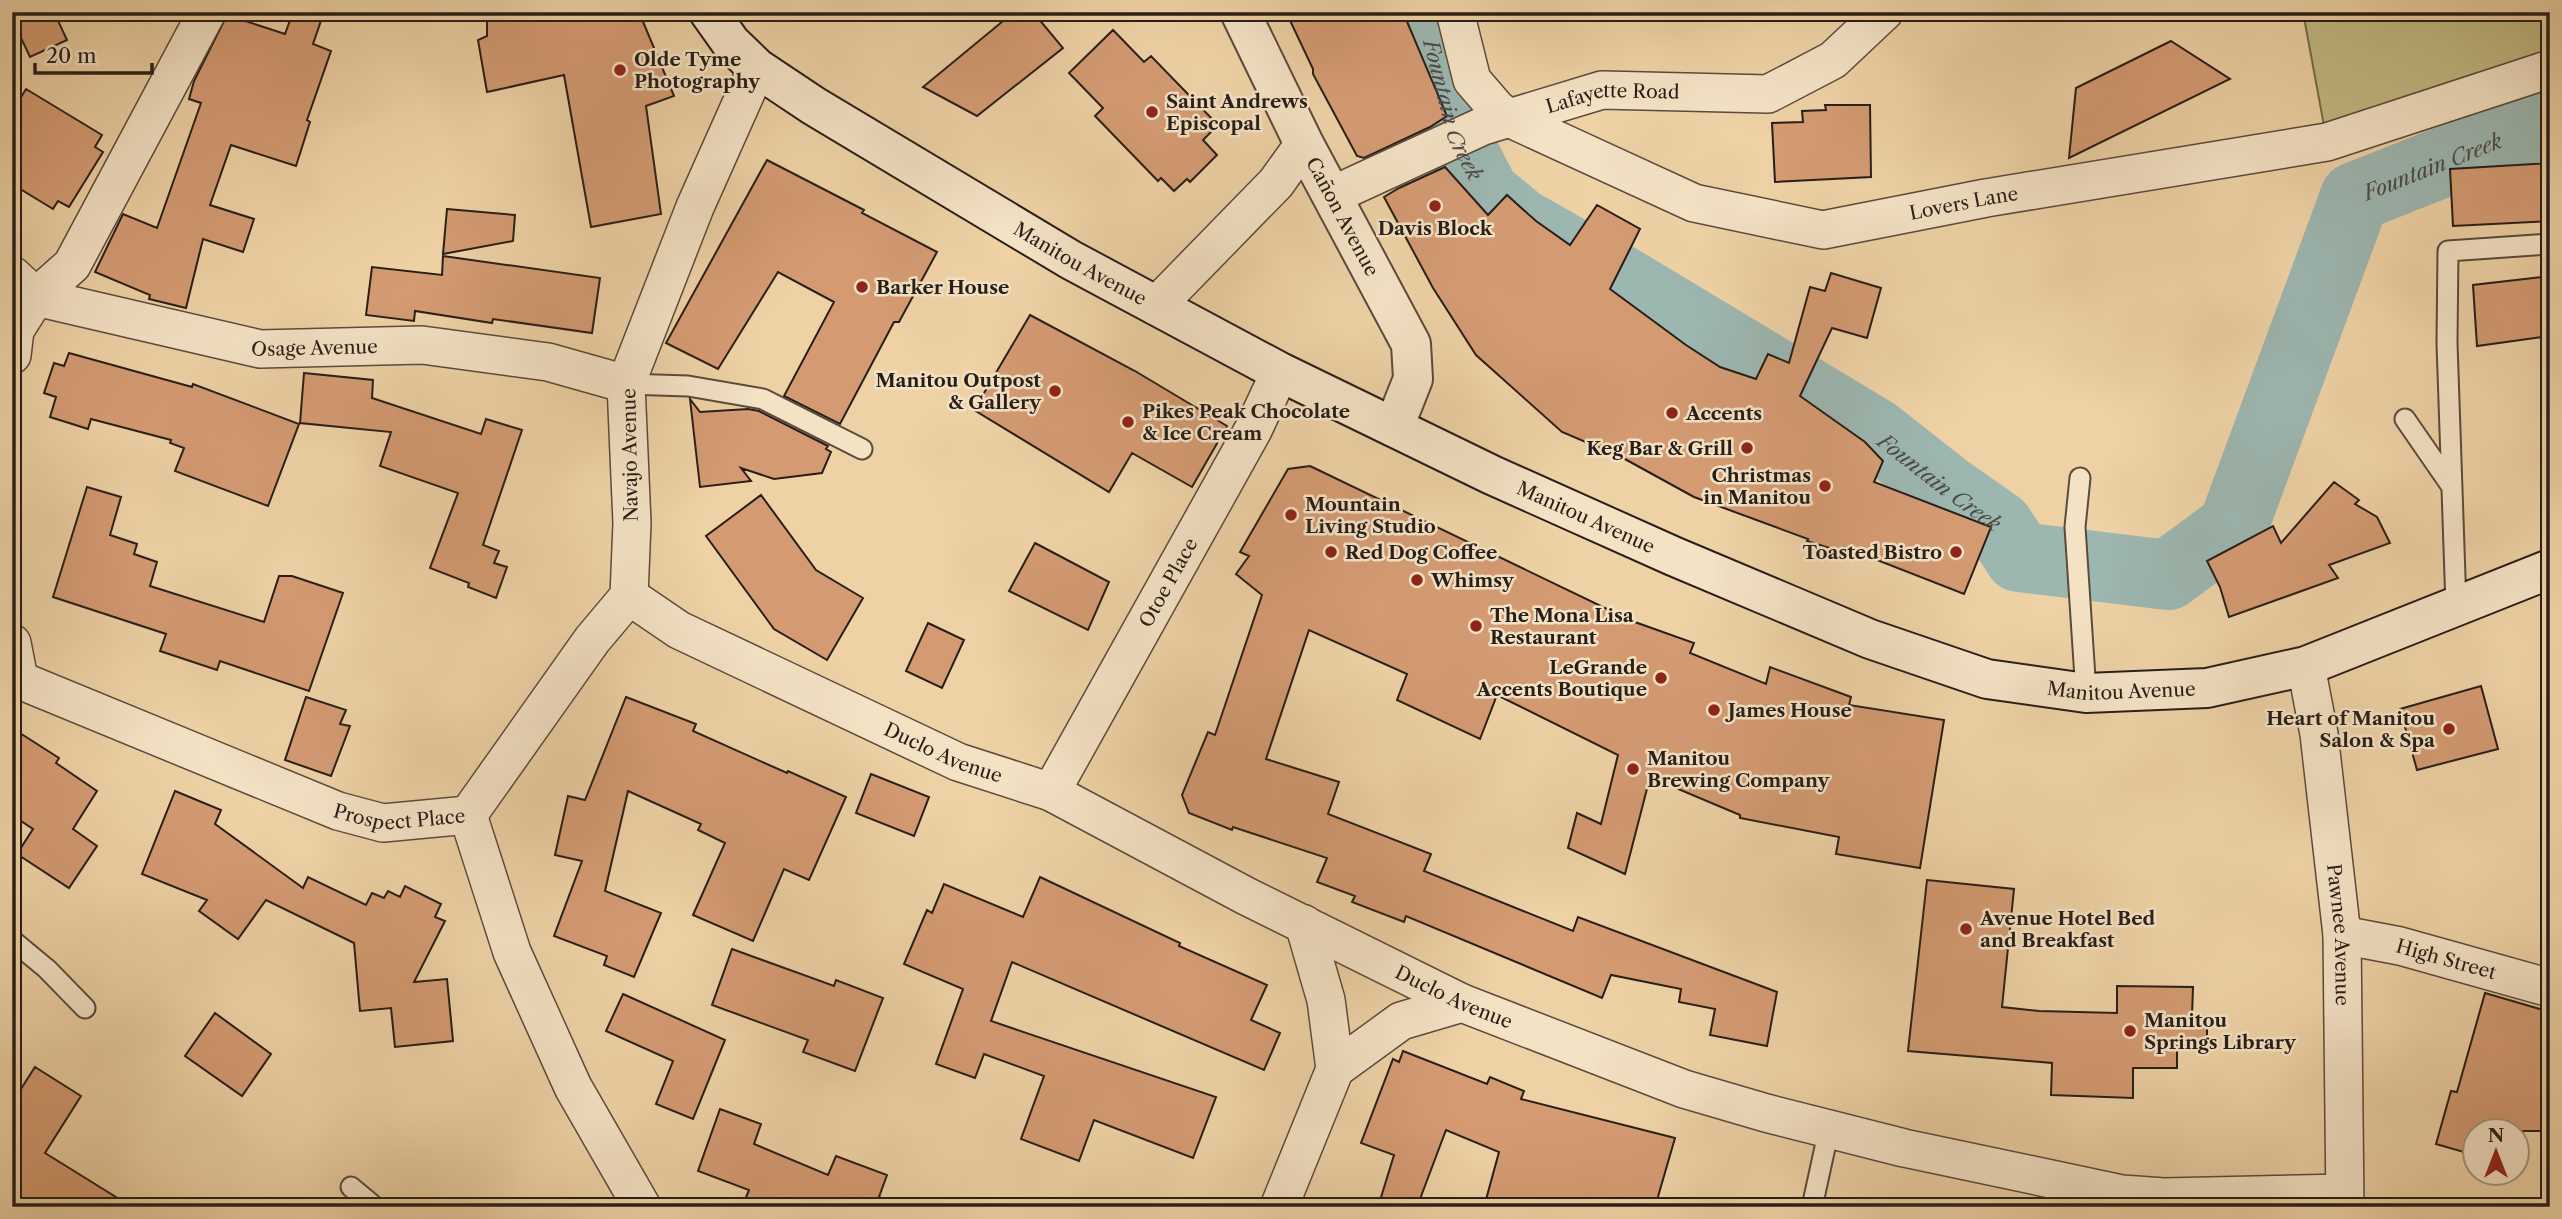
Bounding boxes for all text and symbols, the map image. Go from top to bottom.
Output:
scale bar [35,32,152,76]
water label: Fountain Creek [1418,35,1488,184]
text: 20 m [46,43,97,68]
place label: Olde Tyme Photography [634,48,761,93]
marker: Olde Tyme Photography [612,62,628,78]
street label: Lafayette Road [1543,79,1680,118]
place label: Saint Andrews Episcopal [1166,90,1308,135]
marker: Saint Andrews Episcopal [1144,104,1160,120]
water label: Fountain Creek [2358,128,2506,206]
street label: Cañon Avenue [1302,153,1384,280]
street label: Lovers Lane [1907,181,2020,224]
marker: Davis Block [1427,198,1443,214]
street label: Manitou Avenue [1010,217,1151,310]
place label: Davis Block [1378,217,1493,240]
place label: Barker House [876,276,1009,299]
marker: Barker House [854,279,870,295]
street label: Osage Avenue [249,335,378,362]
place label: Manitou Outpost & Gallery [875,369,1042,414]
marker: Manitou Outpost & Gallery [1047,383,1063,399]
street label: Navajo Avenue [617,388,643,522]
place label: Pikes Peak Chocolate & Ice Cream [1142,400,1350,445]
place label: Accents [1685,402,1762,425]
marker: Accents [1664,405,1680,421]
marker: Pikes Peak Chocolate & Ice Cream [1120,414,1136,430]
water label: Fountain Creek [1872,427,2006,536]
place label: Keg Bar & Grill [1586,437,1733,460]
marker: Keg Bar & Grill [1739,440,1755,456]
place label: Christmas in Manitou [1703,464,1811,509]
street label: Manitou Avenue [1513,476,1659,558]
marker: Christmas in Manitou [1817,478,1833,494]
place label: Mountain Living Studio [1305,493,1436,538]
marker: Mountain Living Studio [1283,507,1299,523]
street label: Otoe Place [1134,534,1202,631]
place label: Red Dog Coffee [1345,541,1497,564]
place label: Toasted Bistro [1802,541,1942,564]
marker: Red Dog Coffee [1323,544,1339,560]
marker: Toasted Bistro [1948,544,1964,560]
place label: Whimsy [1430,569,1515,592]
marker: Whimsy [1409,572,1425,588]
place label: The Mona Lisa Restaurant [1490,604,1635,649]
marker: The Mona Lisa Restaurant [1468,618,1484,634]
place label: LeGrande Accents Boutique [1476,656,1647,701]
marker: LeGrande Accents Boutique [1653,670,1669,686]
street label: Manitou Avenue [2046,676,2196,705]
place label: James House [1725,699,1852,722]
marker: James House [1706,702,1722,718]
place label: Heart of Manitou Salon & Spa [2266,707,2436,752]
street label: Duclo Avenue [881,717,1005,787]
marker: Heart of Manitou Salon & Spa [2441,721,2457,737]
place label: Manitou Brewing Company [1647,747,1830,792]
marker: Manitou Brewing Company [1625,761,1641,777]
street label: Prospect Place [331,799,466,834]
street label: Pawnee Avenue [2322,862,2354,1006]
place label: Avenue Hotel Bed and Breakfast [1979,907,2156,952]
marker: Avenue Hotel Bed and Breakfast [1958,921,1974,937]
street label: High Street [2394,934,2499,984]
street label: Duclo Avenue [1391,960,1516,1033]
place label: Manitou Springs Library [2144,1009,2297,1054]
marker: Manitou Springs Library [2122,1023,2138,1039]
north arrow [2460,1118,2530,1188]
text: N [2488,1124,2504,1147]

